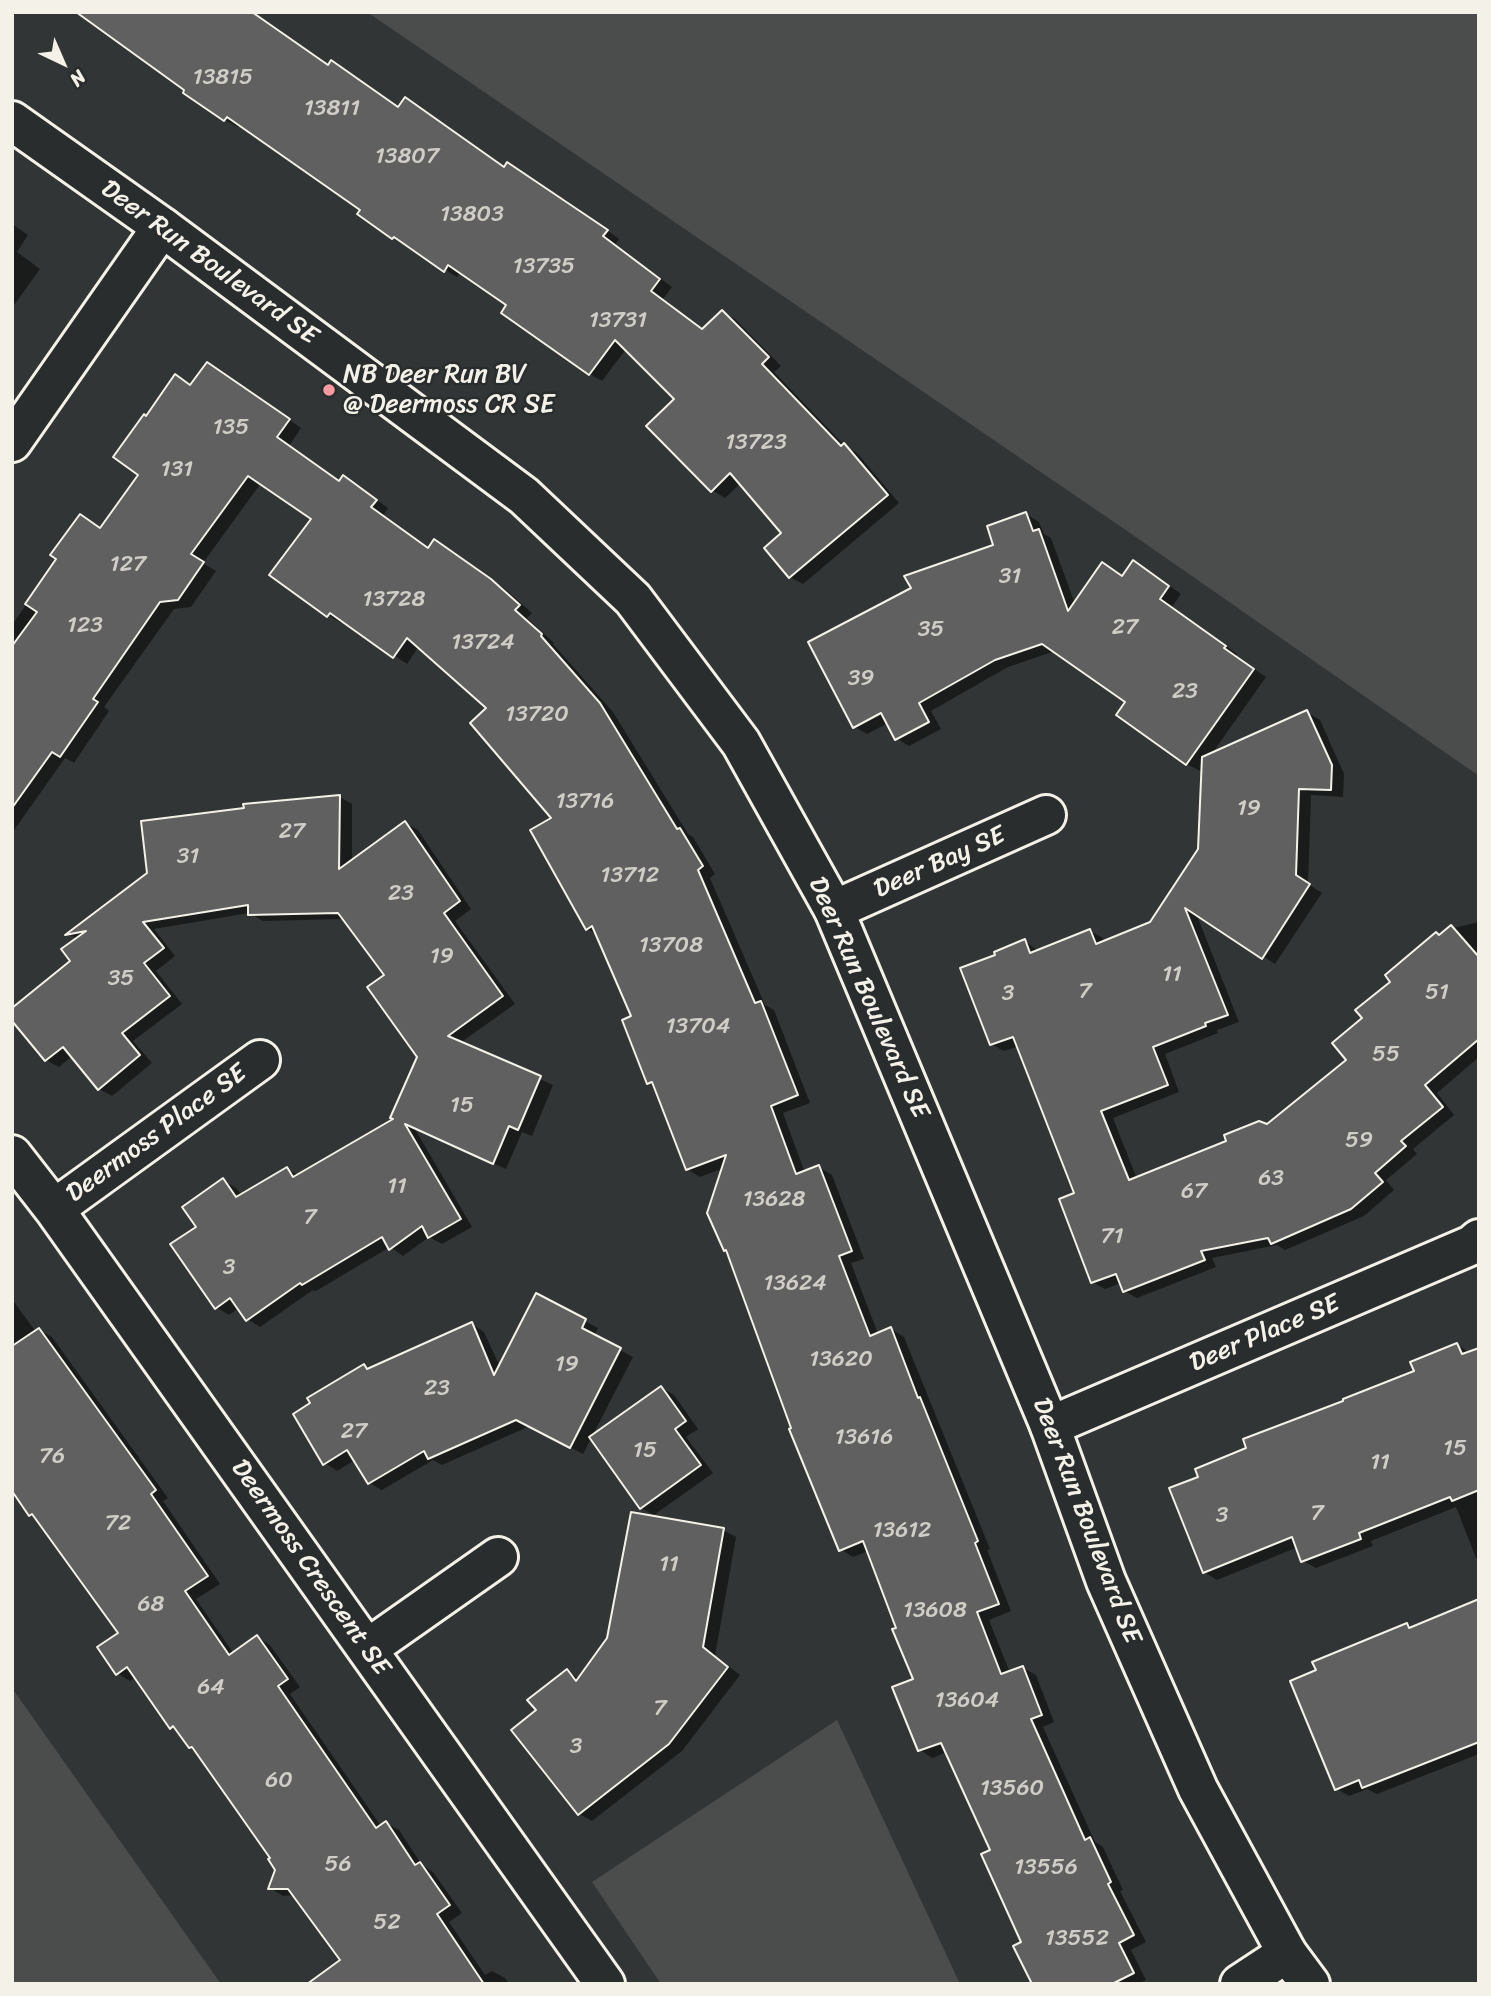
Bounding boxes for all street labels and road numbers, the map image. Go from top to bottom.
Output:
street label: Deer Run Boulevard SE [94,174,324,352]
street label: Deer Bay SE [870,820,1010,906]
street label: Deer Run Boulevard SE [801,873,935,1123]
street label: Deermoss Place SE [61,1058,253,1210]
street label: Deer Place SE [1185,1288,1345,1380]
street label: Deer Run Boulevard SE [1025,1394,1147,1648]
street label: Deermoss Crescent SE [224,1454,396,1682]

